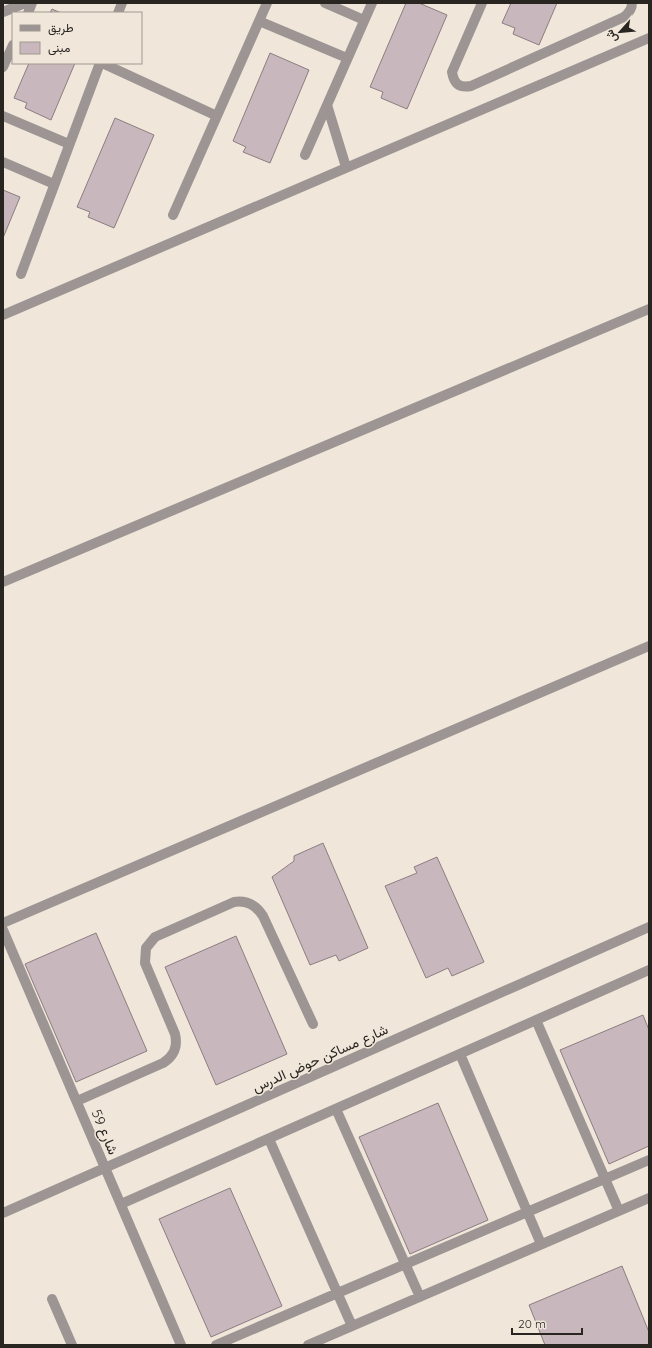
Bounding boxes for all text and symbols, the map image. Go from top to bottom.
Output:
legend [12,12,142,64]
north arrow [600,12,640,52]
text: طريق [48,20,74,36]
text: ش [602,27,620,46]
text: مبنى [48,40,70,56]
street label: شارع مساكن حوض الدرس [249,1020,392,1098]
street label: شارع 59 [86,1107,123,1158]
scale bar [512,1310,582,1336]
text: 20 m [518,1316,546,1331]

